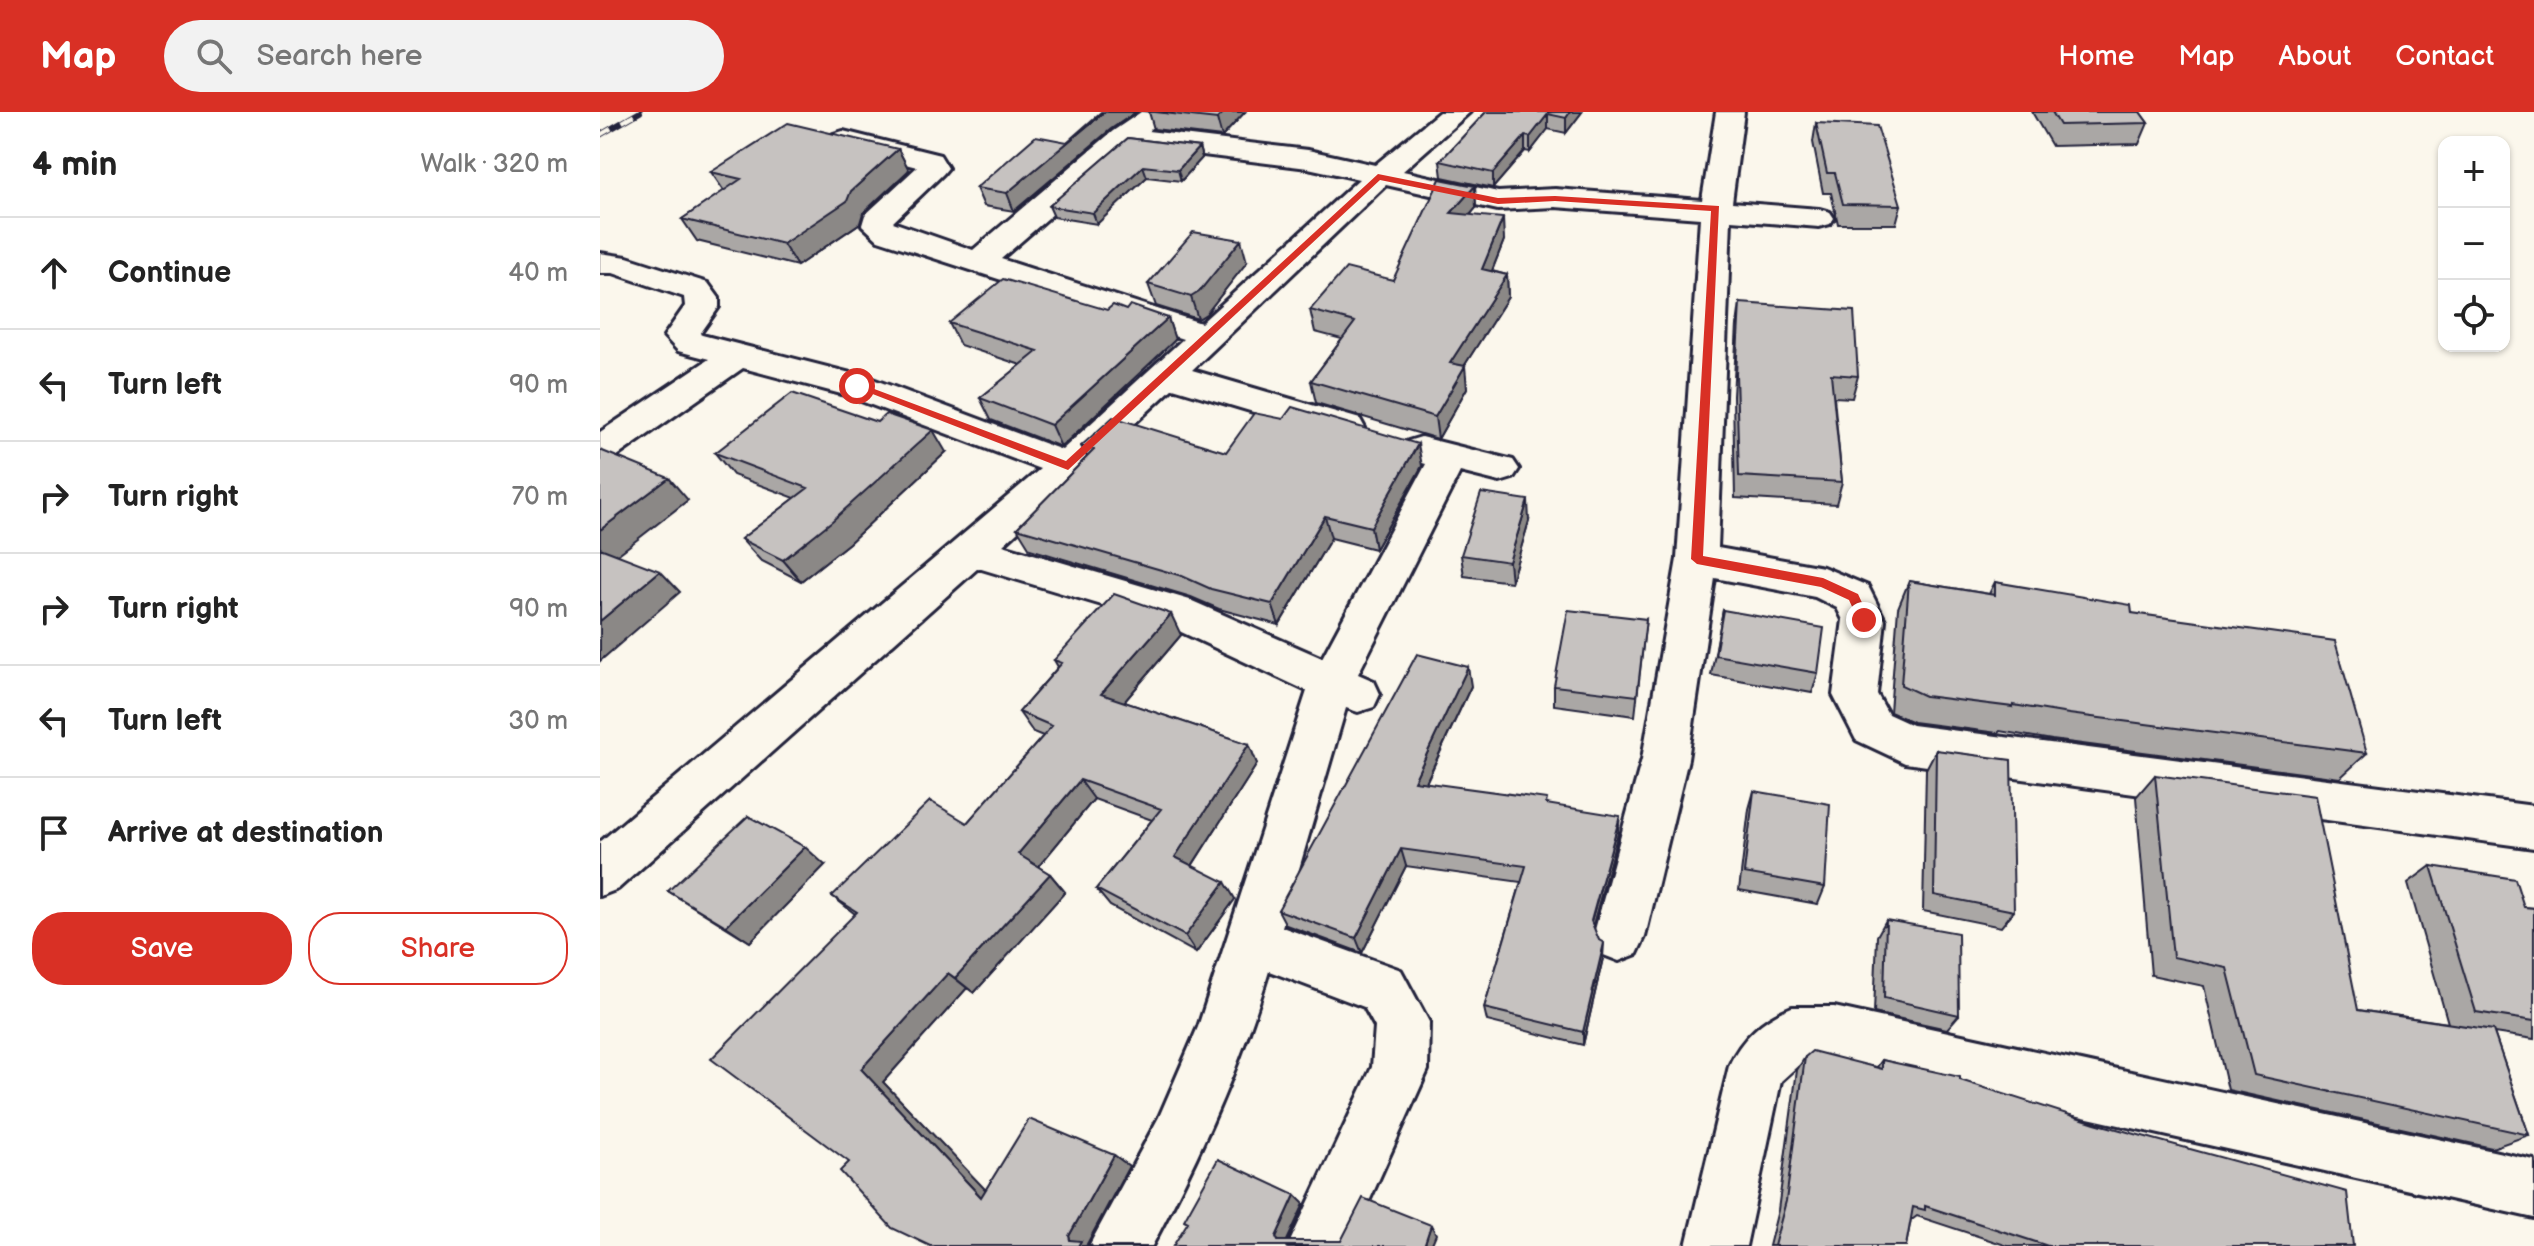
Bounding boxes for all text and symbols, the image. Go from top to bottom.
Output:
search box [164,20,724,92]
text: Map [40,34,116,79]
icon: search [192,34,236,78]
text: Search here [256,38,423,74]
text: Home [2058,40,2134,73]
text: Map [2178,40,2235,73]
text: About [2279,40,2351,73]
text: Contact [2395,40,2494,73]
map controls [2438,136,2510,352]
button: + [2438,136,2510,208]
text: 4 min [32,144,118,185]
text: Walk · 320 m [420,149,568,180]
button: − [2438,208,2510,280]
icon: ahead [32,251,76,295]
text: Continue [108,255,231,291]
text: 40 m [508,258,568,289]
button: locate [2438,280,2510,352]
icon: left [32,363,76,407]
text: Turn left [108,367,222,403]
route start [839,368,875,404]
text: 90 m [509,370,568,401]
icon: right [32,475,76,519]
text: Turn right [108,479,239,515]
text: 70 m [511,482,568,513]
icon: right [32,587,76,631]
text: Turn right [108,591,239,627]
text: 90 m [509,594,568,625]
route end [1846,602,1882,638]
icon: left [32,699,76,743]
text: Turn left [108,703,222,739]
text: 30 m [508,706,568,737]
icon: arrive [32,811,76,855]
text: Arrive at destination [108,815,384,851]
button: Save [32,912,292,985]
button: Share [308,912,568,985]

